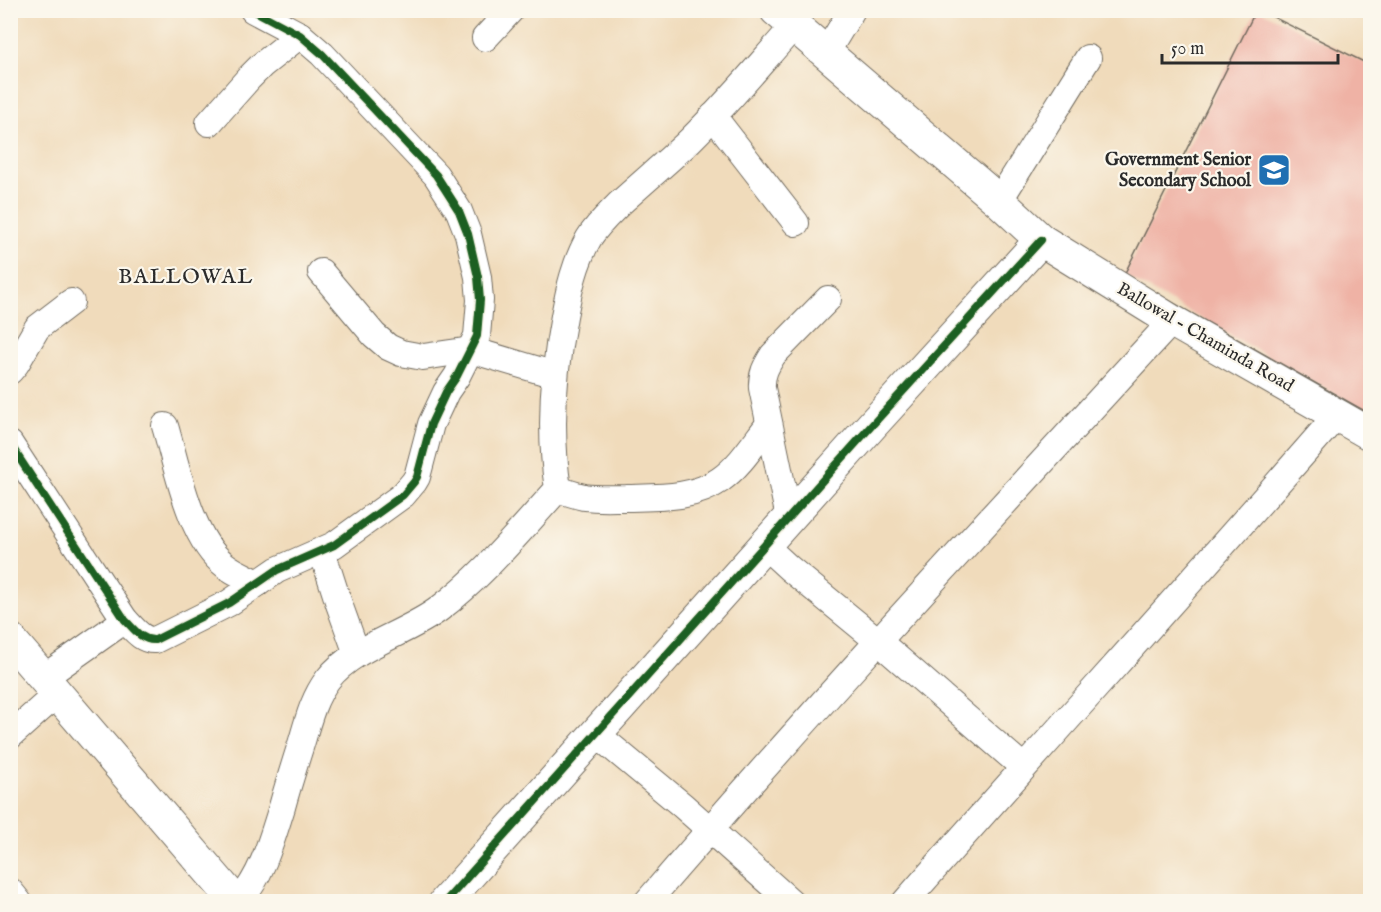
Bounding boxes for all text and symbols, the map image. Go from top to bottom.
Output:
scale bar [1162,27,1338,65]
text: 50 m [1171,38,1204,61]
place label: Government Senior Secondary School [1105,149,1252,193]
school or university icon: Government Senior Secondary School [1256,152,1292,188]
district label: BALLOWAL [118,264,254,291]
street label: Ballowal - Chaminda Road [1113,278,1298,398]

